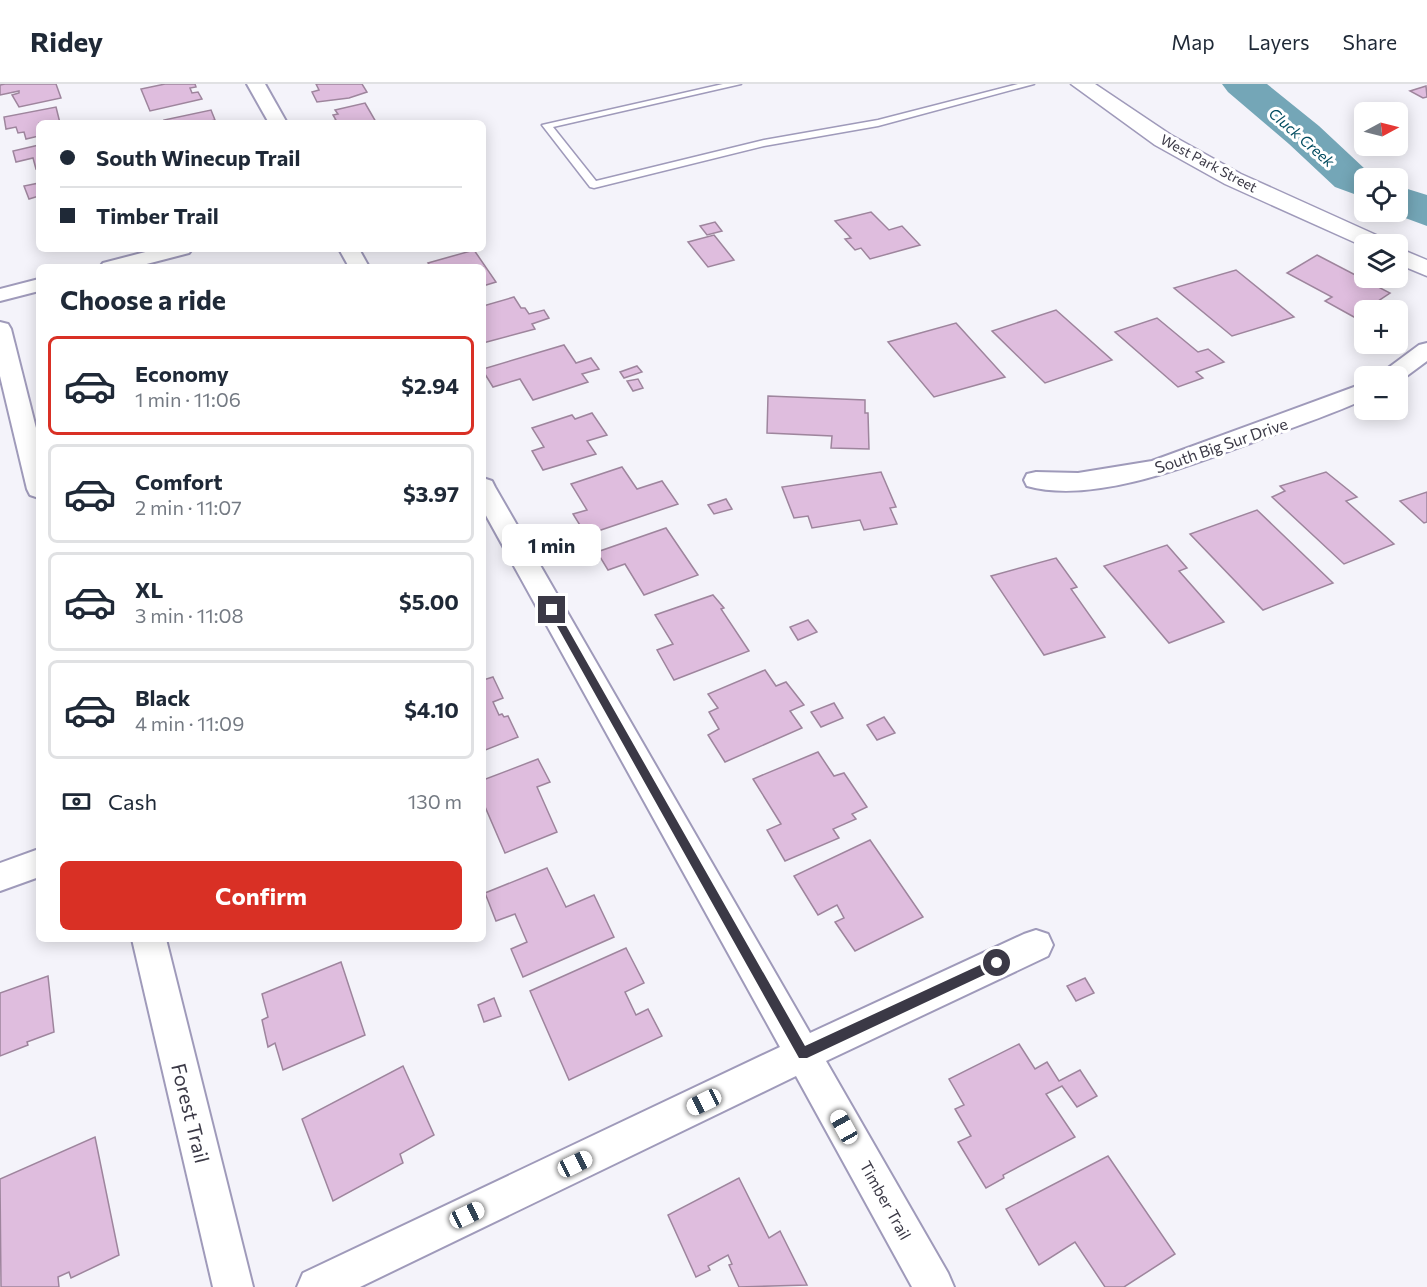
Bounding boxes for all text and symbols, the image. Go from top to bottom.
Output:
text: Ridey [30,24,103,58]
text: Map [1171,29,1215,54]
text: Layers [1248,29,1310,54]
text: Share [1343,29,1397,54]
north arrow [1354,102,1408,156]
map controls [1354,102,1408,420]
water label: Cluck Creek [1266,104,1339,171]
street label: West Park Street [1158,130,1260,196]
text: South Winecup Trail [96,144,300,171]
button: locate [1354,168,1408,222]
text: Timber Trail [96,202,219,229]
button: layers [1354,234,1408,288]
text: Choose a ride [60,283,226,316]
button: + [1354,300,1408,354]
icon: car [63,359,117,413]
text: Economy [135,360,229,387]
button: − [1354,366,1408,420]
text: $2.94 [401,372,459,399]
text: 1 min · 11:06 [135,387,241,411]
street label: South Big Sur Drive [1152,413,1290,477]
icon: car [63,467,117,521]
text: Comfort [135,468,223,495]
text: $3.97 [403,480,459,507]
text: 2 min · 11:07 [135,495,242,519]
callout: 1 min [502,523,602,565]
text: 1 min [528,533,575,557]
icon: car [63,575,117,629]
text: XL [135,576,163,603]
text: $5.00 [399,588,459,615]
route end [538,596,565,623]
text: 3 min · 11:08 [135,603,244,627]
icon: car [63,683,117,737]
text: Black [135,684,190,711]
text: $4.10 [404,696,459,723]
text: 4 min · 11:09 [135,711,244,735]
icon: cash [60,785,93,818]
text: Cash [108,788,157,815]
text: 130 m [408,789,462,813]
button: Confirm [60,861,462,930]
route start [983,949,1010,976]
street label: Forest Trail [167,1061,215,1165]
car [684,1086,724,1118]
car [827,1107,861,1147]
car [555,1148,595,1180]
street label: Timber Trail [857,1157,915,1243]
car [447,1199,487,1231]

